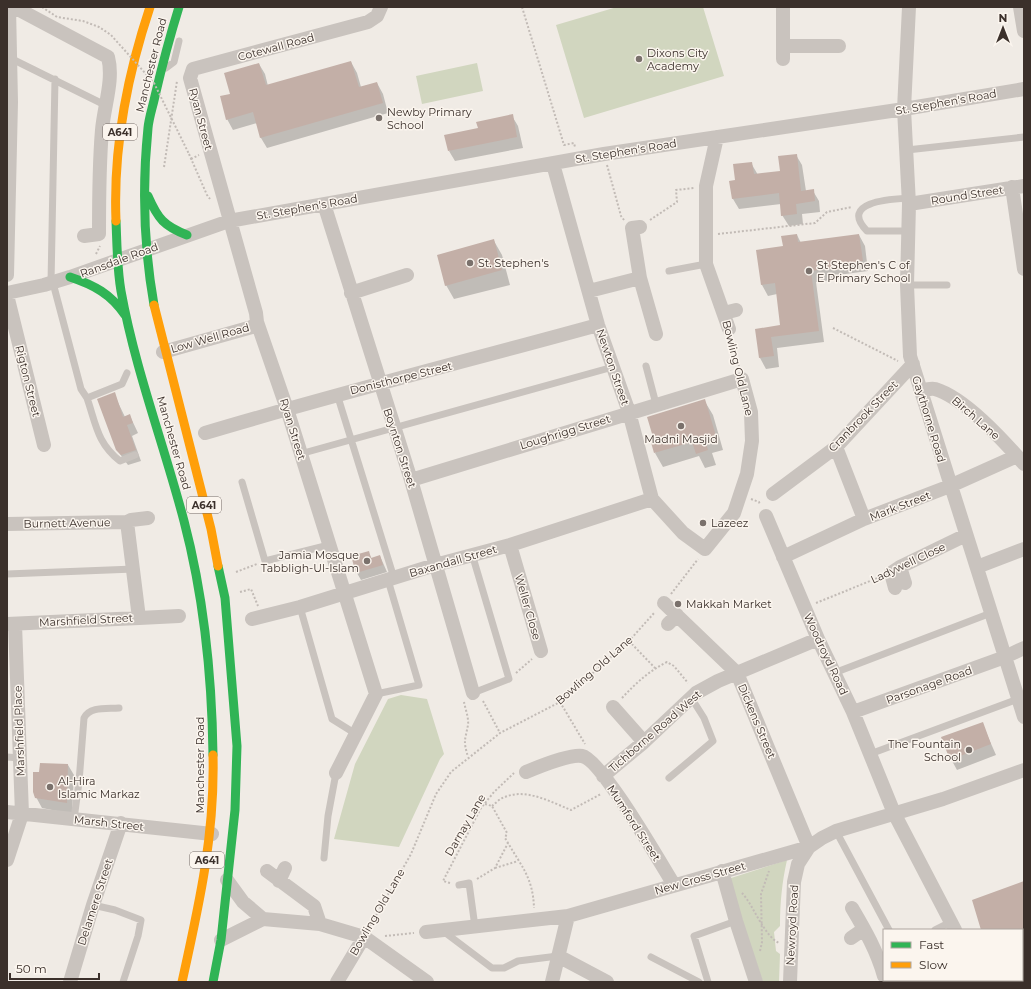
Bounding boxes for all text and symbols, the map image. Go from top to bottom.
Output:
north arrow [983,8,1023,48]
text: N [999,11,1007,25]
street label: Manchester Road [132,16,170,114]
street label: Cotewall Road [236,30,316,64]
place label: Dixons City Academy [647,46,708,73]
marker: Dixons City Academy [634,54,644,64]
street label: Ryan Street [186,86,216,152]
street label: St. Stephen's Road [894,86,998,118]
place label: Newby Primary School [387,105,472,132]
marker: Newby Primary School [374,113,384,123]
road number: A641 [103,124,137,140]
street label: St. Stephen's Road [574,136,678,166]
street label: Round Street [930,182,1005,208]
street label: St. Stephen's Road [255,191,359,223]
street label: Ransdale Road [78,239,160,281]
place label: St. Stephen's [478,256,549,270]
marker: St. Stephen's [465,258,475,268]
place label: St Stephen's C of E Primary School [817,258,911,285]
marker: St Stephen's C of E Primary School [804,266,814,276]
street label: Bowling Old Lane [719,319,757,418]
street label: Low Well Road [169,320,251,356]
street label: Newton Street [593,327,633,408]
street label: Rigton Street [12,344,44,419]
street label: Donisthorpe Street [348,358,454,398]
street label: Gaythorne Road [909,374,949,464]
street label: Cranbrook Street [825,377,901,455]
street label: Birch Lane [949,393,1003,443]
street label: Manchester Road [154,394,194,492]
street label: Ryan Street [277,396,309,462]
street label: Boynton Street [380,406,420,490]
street label: Loughrigg Street [518,411,613,452]
marker: Madni Masjid [676,421,686,431]
place label: Madni Masjid [644,432,718,446]
street label: Mark Street [868,488,933,524]
road number: A641 [187,497,221,513]
street label: Burnett Avenue [23,515,111,531]
place label: Lazeez [711,516,749,530]
marker: Lazeez [698,518,708,528]
street label: Ladywell Close [868,539,948,586]
street label: Baxandall Street [408,542,499,580]
place label: Jamia Mosque Tabbligh-Ul-Islam [261,548,359,575]
marker: Jamia Mosque Tabbligh-Ul-Islam [362,556,372,566]
street label: Weller Close [512,572,544,642]
place label: Makkah Market [686,597,772,611]
marker: Makkah Market [673,599,683,609]
street label: Marshfield Street [39,611,134,629]
street label: Woodroyd Road [801,611,851,697]
street label: Bowling Old Lane [552,632,636,707]
street label: Parsonage Road [884,663,974,707]
street label: Dickens Street [735,681,779,761]
street label: Marshfield Place [10,685,28,777]
street label: Tichborne Road West [606,687,705,775]
street label: Manchester Road [193,717,207,813]
place label: The Fountain School [888,737,961,764]
marker: The Fountain School [964,745,974,755]
place label: Al-Hira Islamic Markaz [58,774,140,801]
marker: Al-Hira Islamic Markaz [45,782,55,792]
street label: Mumford Street [604,782,664,864]
street label: Darnay Lane [442,791,489,859]
street label: Marsh Street [73,812,145,834]
road number: A641 [190,852,224,868]
street label: Delamere Street [74,856,116,947]
street label: New Cross Street [653,858,748,898]
street label: Bowling Old Lane [346,866,408,958]
street label: Newroyd Road [783,884,801,966]
legend [883,929,1023,981]
text: Fast [919,937,944,952]
scale bar [10,955,99,981]
text: Slow [919,957,948,972]
text: 50 m [16,961,47,976]

